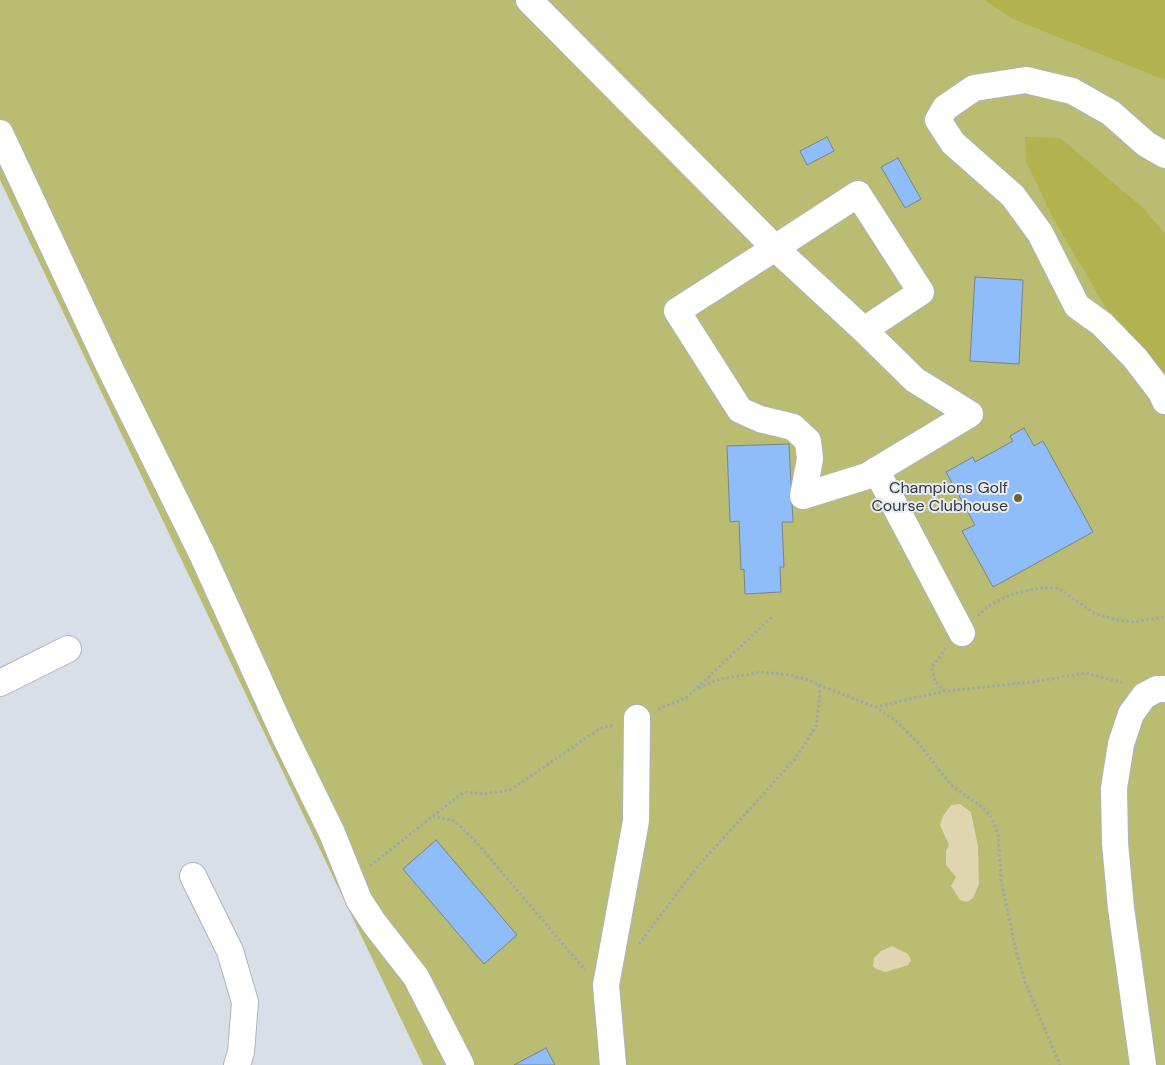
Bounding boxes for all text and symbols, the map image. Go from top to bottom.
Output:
place label: Champions Golf Course Clubhouse [871,479,1008,517]
marker: Champions Golf Course Clubhouse [1012,492,1024,504]

